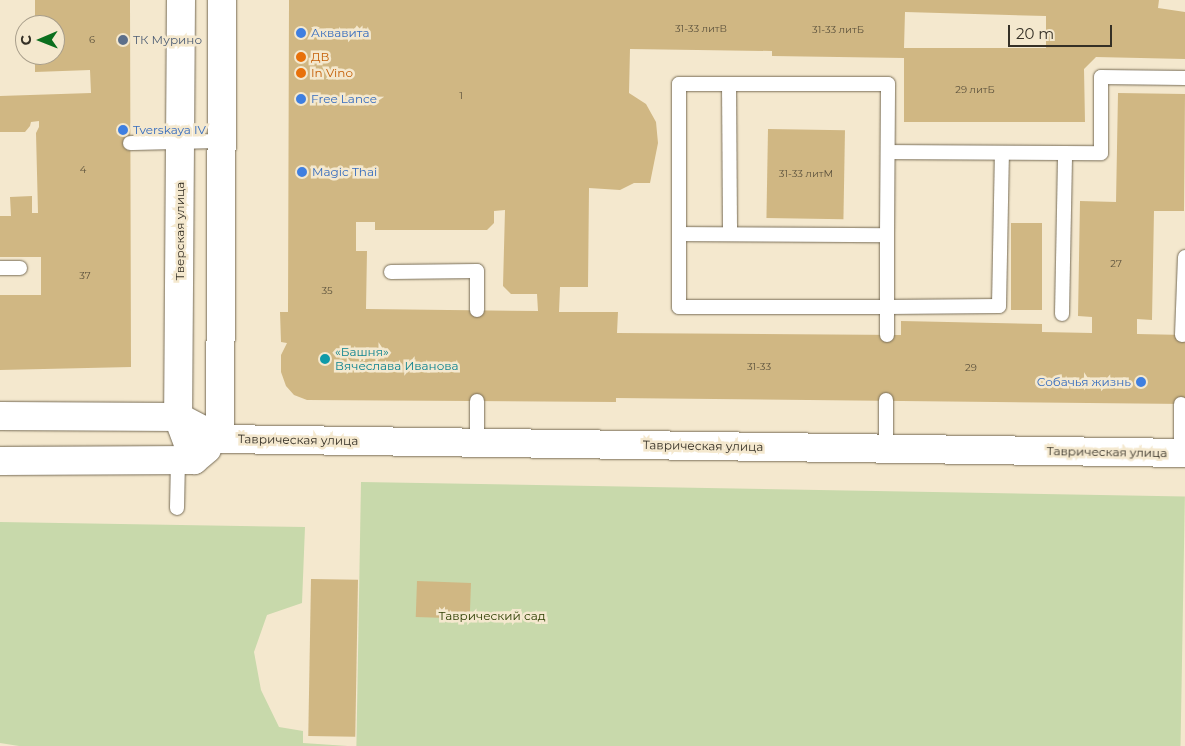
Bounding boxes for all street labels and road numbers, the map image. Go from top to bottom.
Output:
street label: Тверская улица [173,182,187,280]
street label: Таврическая улица [238,432,358,448]
street label: Таврическая улица [643,438,763,454]
street label: Таврическая улица [1047,444,1167,460]

